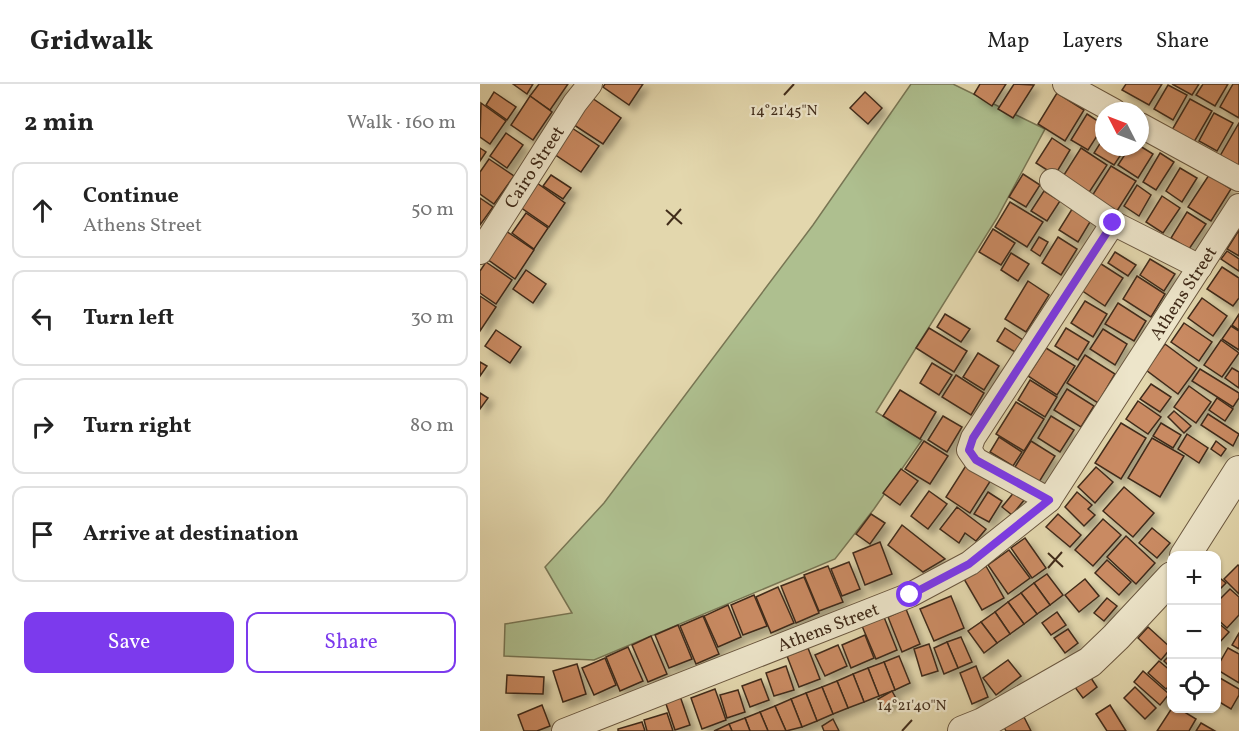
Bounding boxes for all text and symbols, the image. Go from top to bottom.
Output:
text: Gridwalk [30,22,153,61]
text: Map [987,27,1029,56]
text: Layers [1062,27,1123,56]
text: Share [1156,27,1209,56]
text: 14°21'45"N [750,101,818,122]
north arrow [1095,102,1149,156]
text: 2 min [24,105,94,141]
text: Walk · 160 m [347,109,456,137]
street label: Cairo Street [499,122,571,214]
text: Continue [83,181,179,212]
icon: ahead [26,194,59,227]
text: 50 m [411,196,454,224]
route end [1099,209,1125,235]
text: Athens Street [83,212,202,240]
street label: Athens Street [1145,242,1224,346]
icon: left [26,302,59,335]
text: Turn left [83,303,174,334]
text: 30 m [410,304,454,332]
icon: right [26,410,59,443]
text: Turn right [83,411,191,442]
text: 80 m [410,412,454,440]
icon: arrive [26,518,59,551]
text: Arrive at destination [83,519,299,550]
map controls [1167,551,1221,713]
button: + [1167,551,1221,605]
route start [896,581,922,607]
street label: Athens Street [774,598,883,659]
button: − [1167,605,1221,659]
button: Save [24,612,234,673]
button: Share [246,612,456,673]
button: locate [1167,659,1221,713]
text: 14°21'40"N [877,696,947,717]

